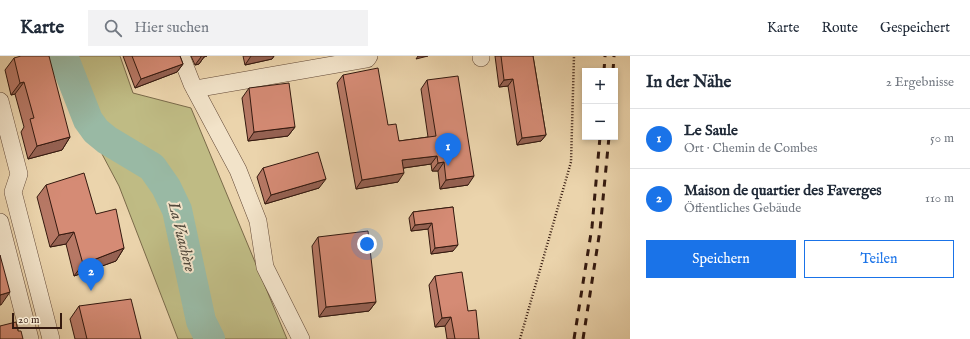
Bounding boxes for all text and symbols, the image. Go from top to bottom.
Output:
search box [88,10,368,46]
text: Karte [20,16,64,40]
icon: search [102,17,124,39]
text: Hier suchen [134,18,209,37]
text: Karte [767,19,799,37]
text: Route [821,19,858,37]
text: Gespeichert [880,19,950,37]
map controls [582,68,618,140]
button: + [582,68,618,104]
text: In der Nähe [646,72,731,93]
text: 2 Ergebnisse [886,74,954,91]
button: − [582,104,618,140]
text: Le Saule [684,121,738,140]
text: 1 [657,130,661,147]
text: 50 m [930,130,954,147]
pin: 1 [435,133,461,166]
text: Ort · Chemin de Combes [684,140,818,157]
text: Maison de quartier des Faverges [684,181,882,200]
text: 2 [656,190,662,207]
text: 110 m [925,190,954,207]
water label: La Vuachère [162,199,200,275]
text: Öffentliches Gebäude [684,200,801,217]
your location [357,234,377,254]
button: Speichern [646,240,796,278]
button: Teilen [804,240,954,278]
pin: 2 [78,258,104,291]
scale bar [12,311,62,330]
text: 20 m [18,313,39,327]

